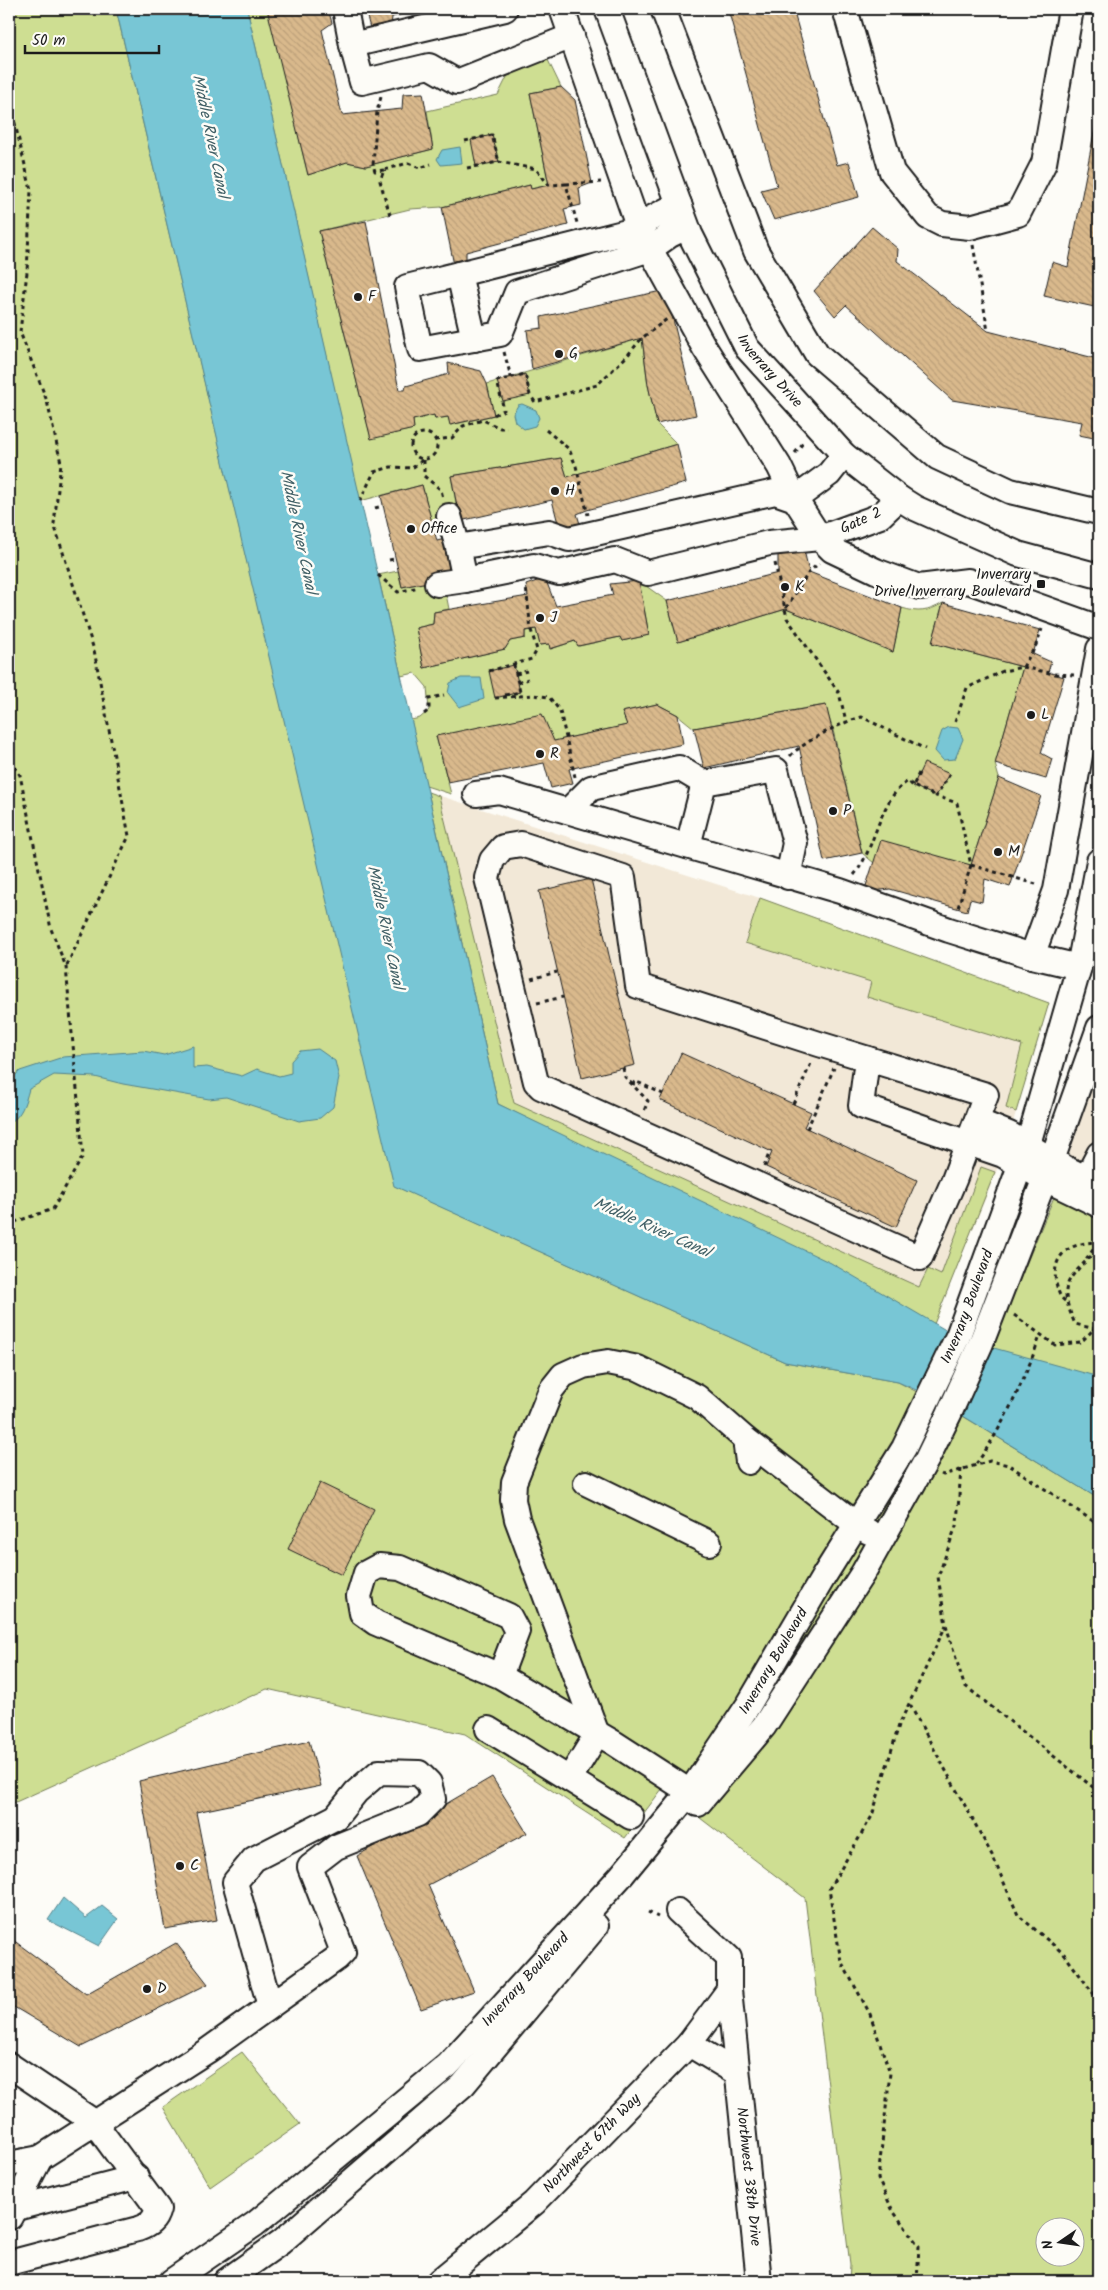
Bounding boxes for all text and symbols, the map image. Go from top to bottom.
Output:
scale bar [25,22,159,54]
text: 50 m [32,29,66,53]
water label: Middle River Canal [185,72,236,203]
place label: F [368,285,377,309]
marker: F [352,291,364,303]
street label: Inverrary Drive [730,330,808,414]
place label: G [569,342,578,366]
marker: G [553,348,565,360]
water label: Middle River Canal [273,468,324,599]
place label: H [565,479,575,503]
marker: H [549,485,561,497]
street label: Gate 2 [836,501,886,541]
place label: Office [421,517,457,541]
marker: Office [405,523,417,535]
place label: Inverrary Drive/Inverrary Boulevard [874,563,1032,604]
place label: K [795,575,804,599]
marker: Inverrary Drive/Inverrary Boulevard [1035,578,1047,590]
marker: K [779,581,791,593]
place label: J [550,606,558,630]
marker: J [534,612,546,624]
place label: L [1041,703,1049,727]
marker: L [1025,709,1037,721]
place label: R [550,742,559,766]
marker: R [534,748,546,760]
place label: P [843,799,852,823]
marker: P [827,805,839,817]
place label: M [1008,840,1020,864]
marker: M [992,846,1004,858]
water label: Middle River Canal [360,863,411,994]
water label: Middle River Canal [589,1191,717,1266]
street label: Inverrary Boulevard [934,1246,1001,1368]
street label: Inverrary Boulevard [733,1603,815,1720]
place label: C [190,1854,199,1878]
marker: C [174,1860,186,1872]
street label: Inverrary Boulevard [476,1927,576,2033]
place label: D [157,1977,167,2001]
marker: D [141,1983,153,1995]
street label: Northwest 67th Way [537,2087,647,2199]
street label: Northwest 38th Drive [729,2106,767,2248]
north arrow [1036,2218,1086,2268]
text: N [1037,2238,1060,2251]

